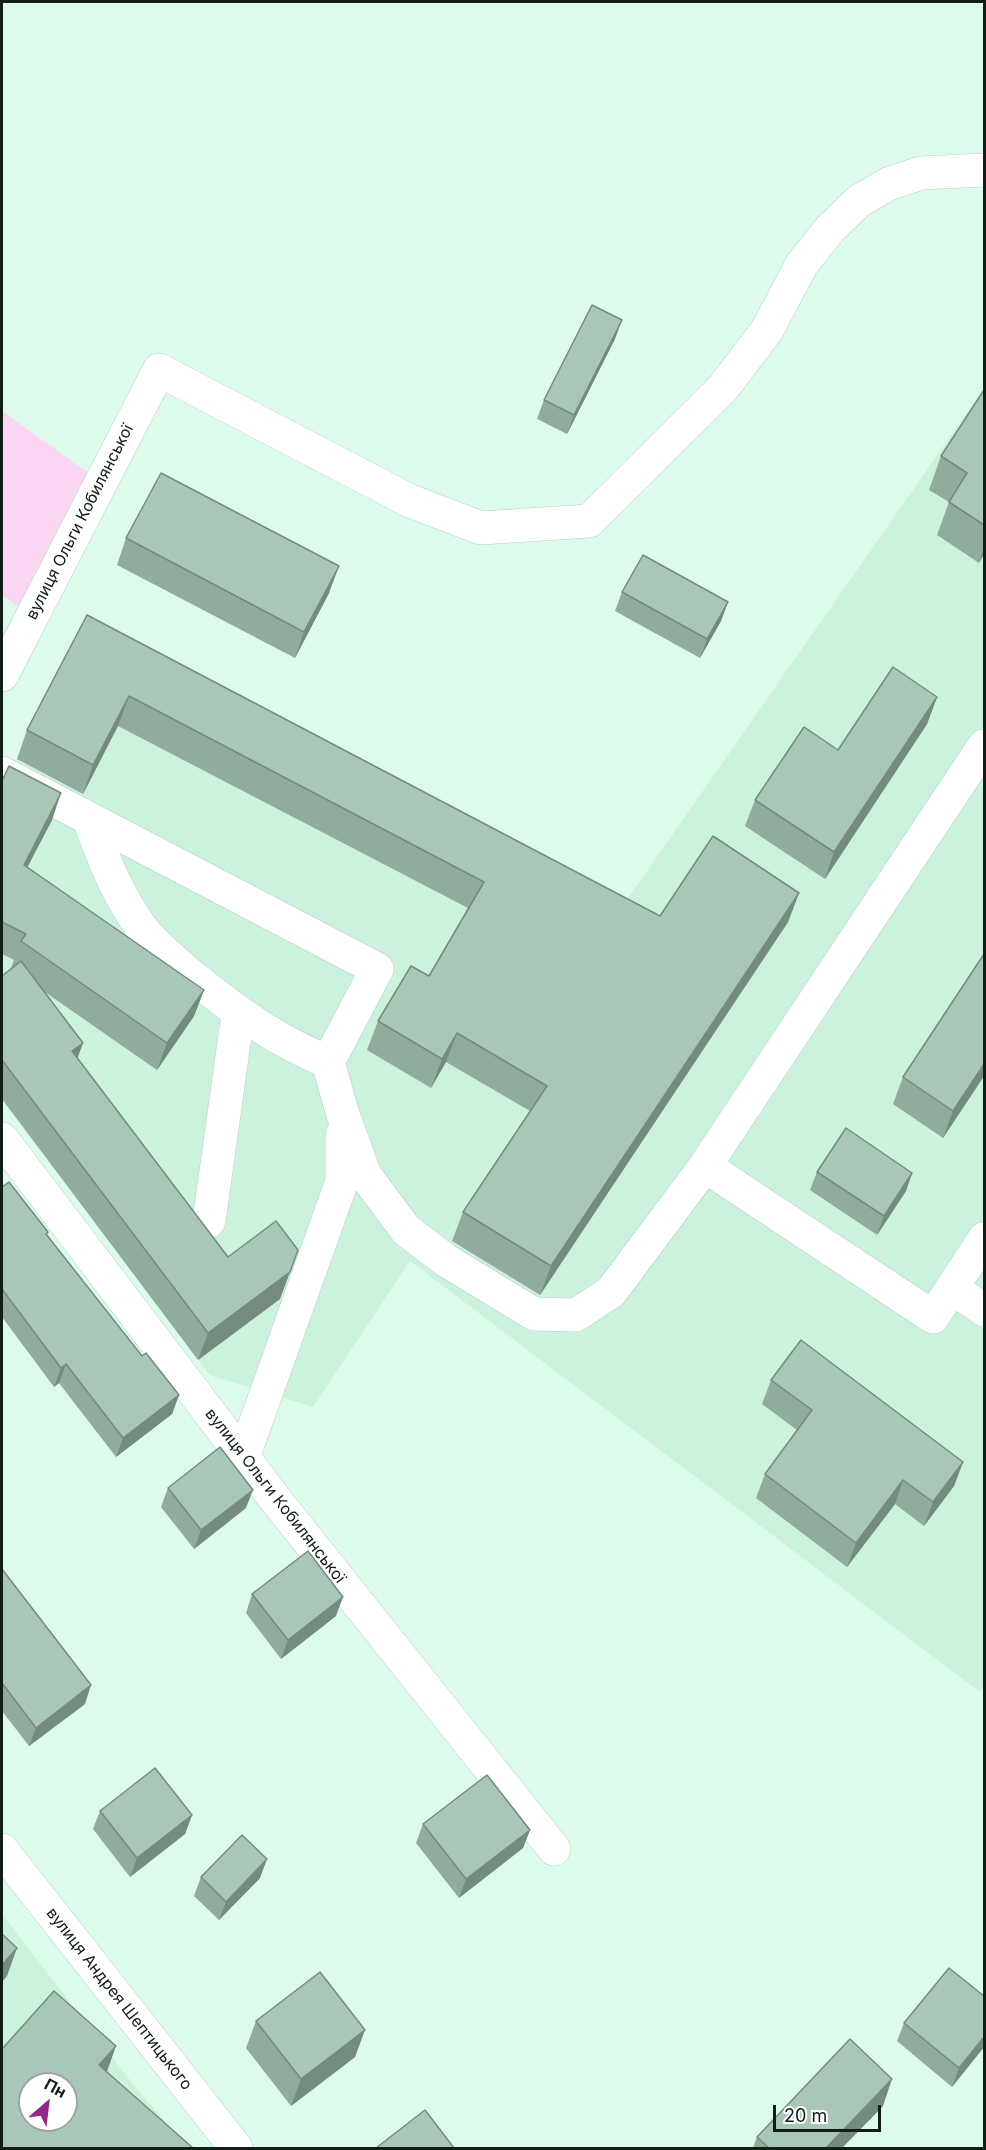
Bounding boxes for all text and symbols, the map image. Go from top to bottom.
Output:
street label: вулиця Ольги Кобилянської [22,421,138,623]
street label: вулиця Ольги Кобилянської [201,1405,349,1587]
street label: вулиця Андрея Шептицького [42,1904,196,2094]
north arrow [18,2072,78,2132]
text: Пн [41,2074,70,2102]
scale bar [776,2093,884,2131]
text: 20 m [784,2105,827,2126]

